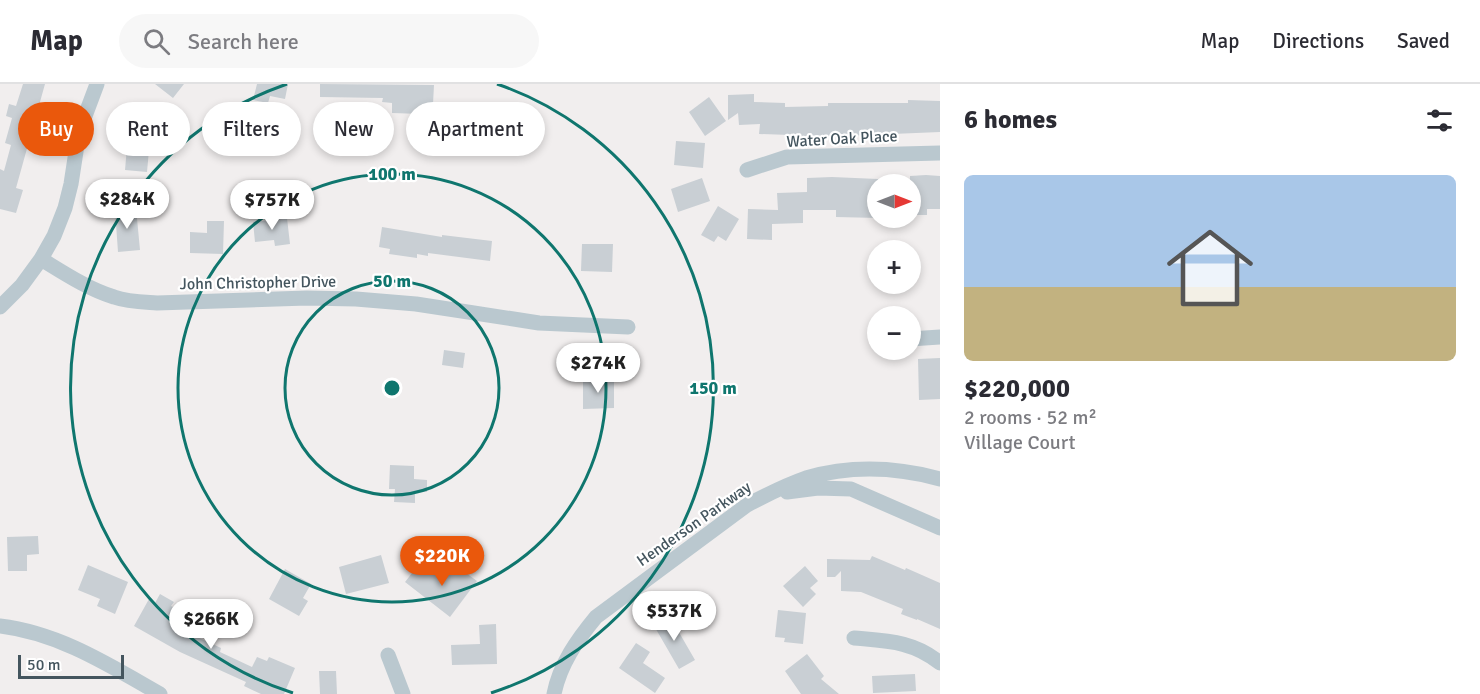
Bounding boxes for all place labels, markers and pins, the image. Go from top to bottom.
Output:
pin: $284K [85,179,169,230]
pin: $757K [230,180,314,231]
pin: $274K [556,343,640,394]
centre of rings [382,378,402,398]
pin: $220K [400,536,484,587]
pin: $537K [632,591,716,642]
pin: $266K [169,599,253,650]

